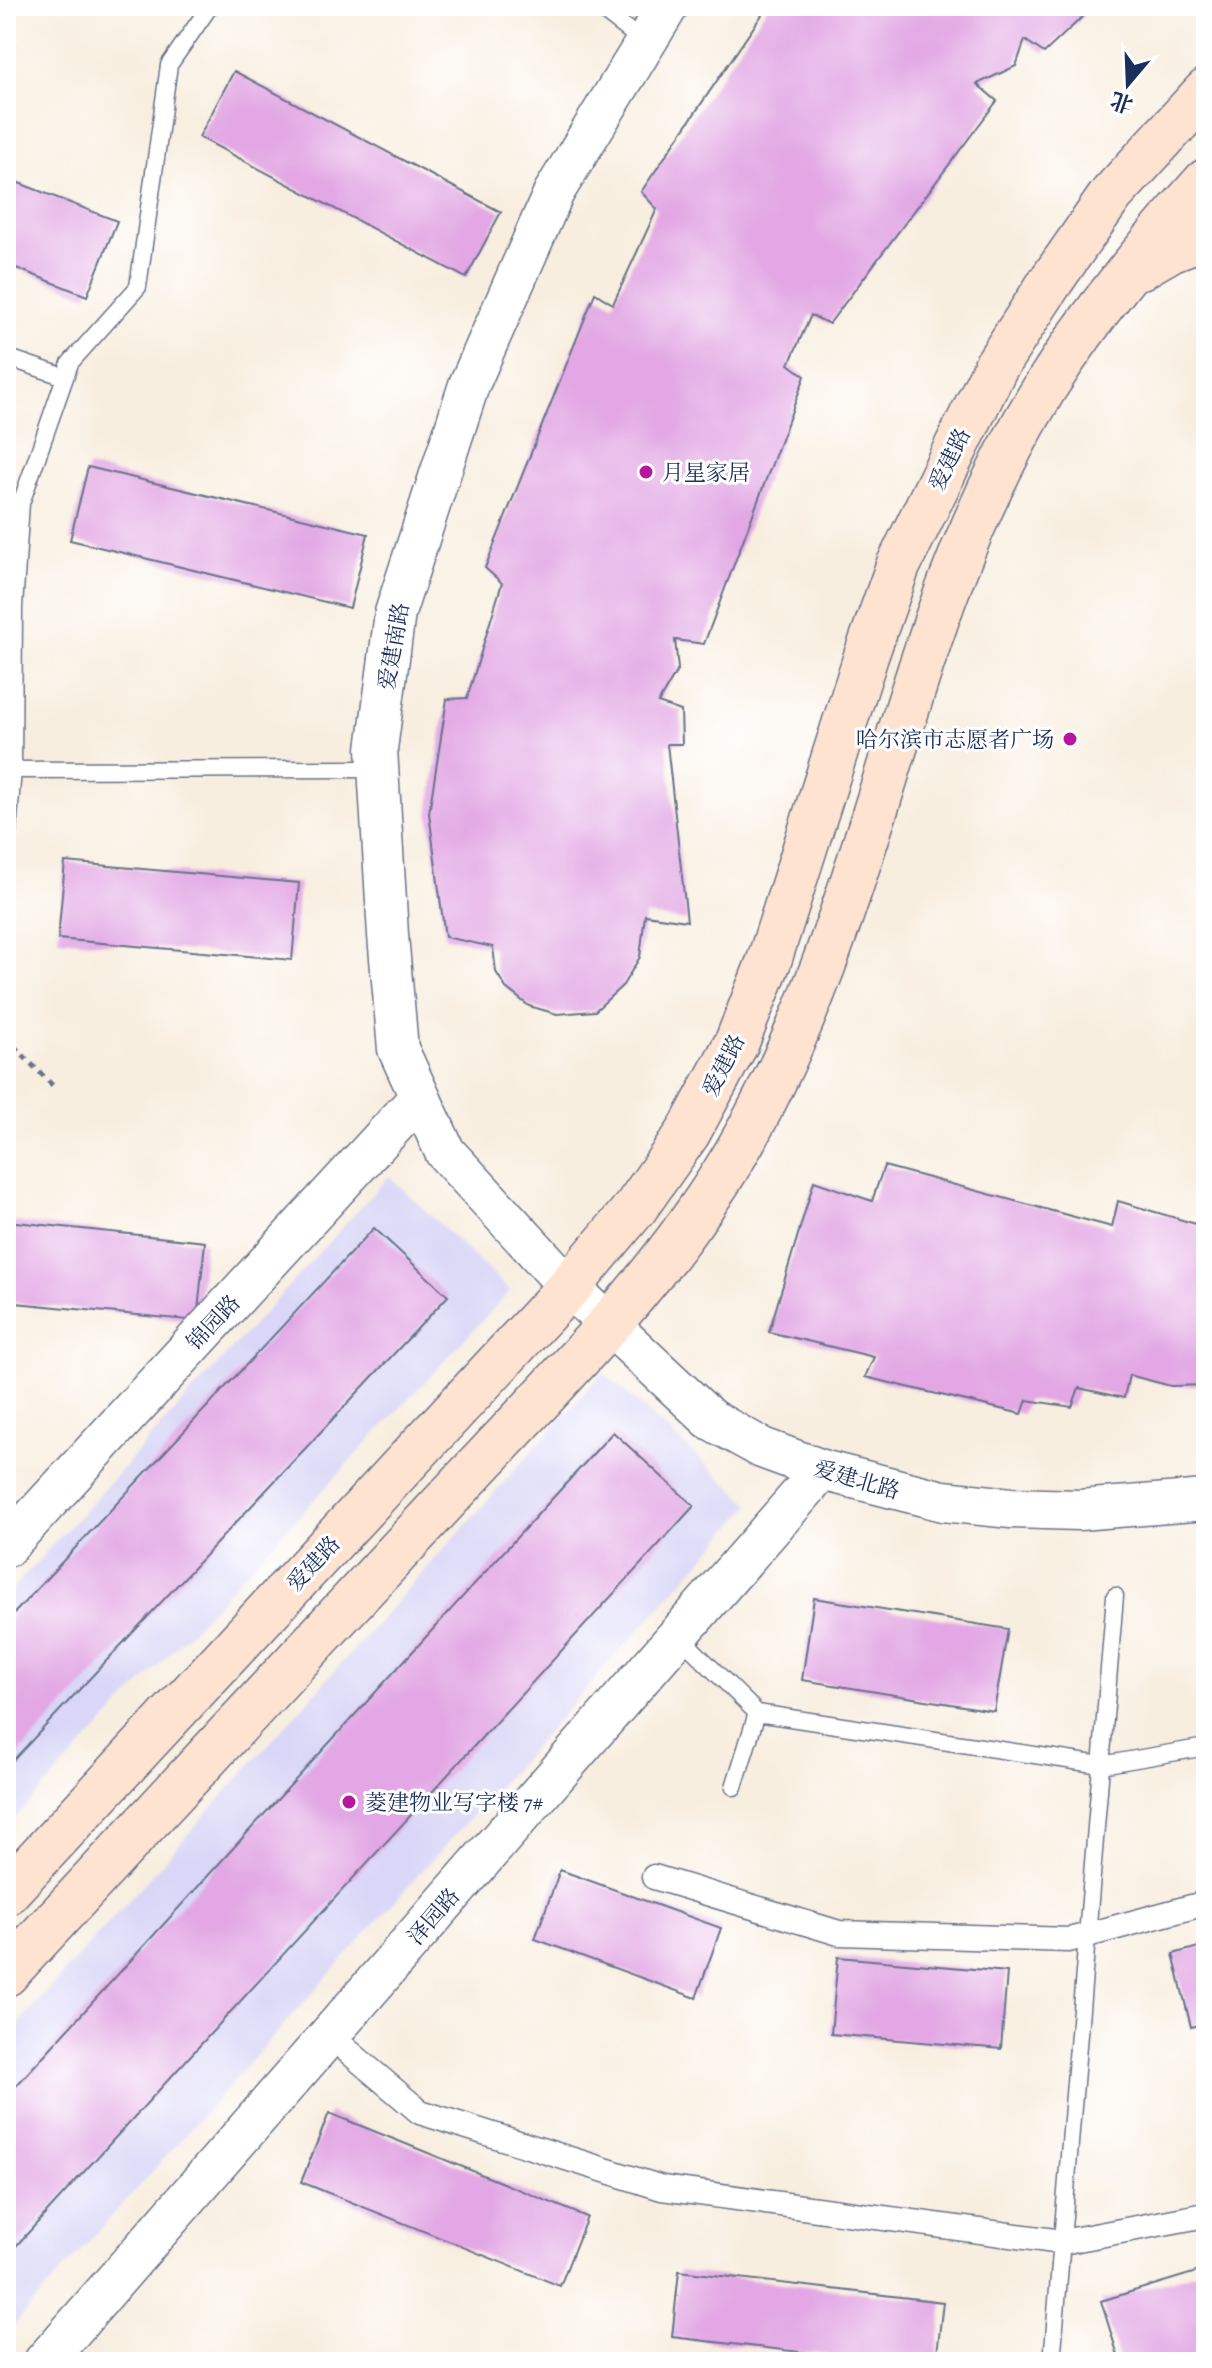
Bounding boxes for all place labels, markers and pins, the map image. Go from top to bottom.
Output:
place label: 月星家居 [662,458,750,488]
marker: 月星家居 [637,463,655,481]
place label: 哈尔滨市志愿者广场 [856,725,1054,755]
marker: 哈尔滨市志愿者广场 [1061,730,1079,748]
place label: 菱建物业写字楼 7# [365,1788,544,1818]
marker: 菱建物业写字楼 7# [340,1793,358,1811]

